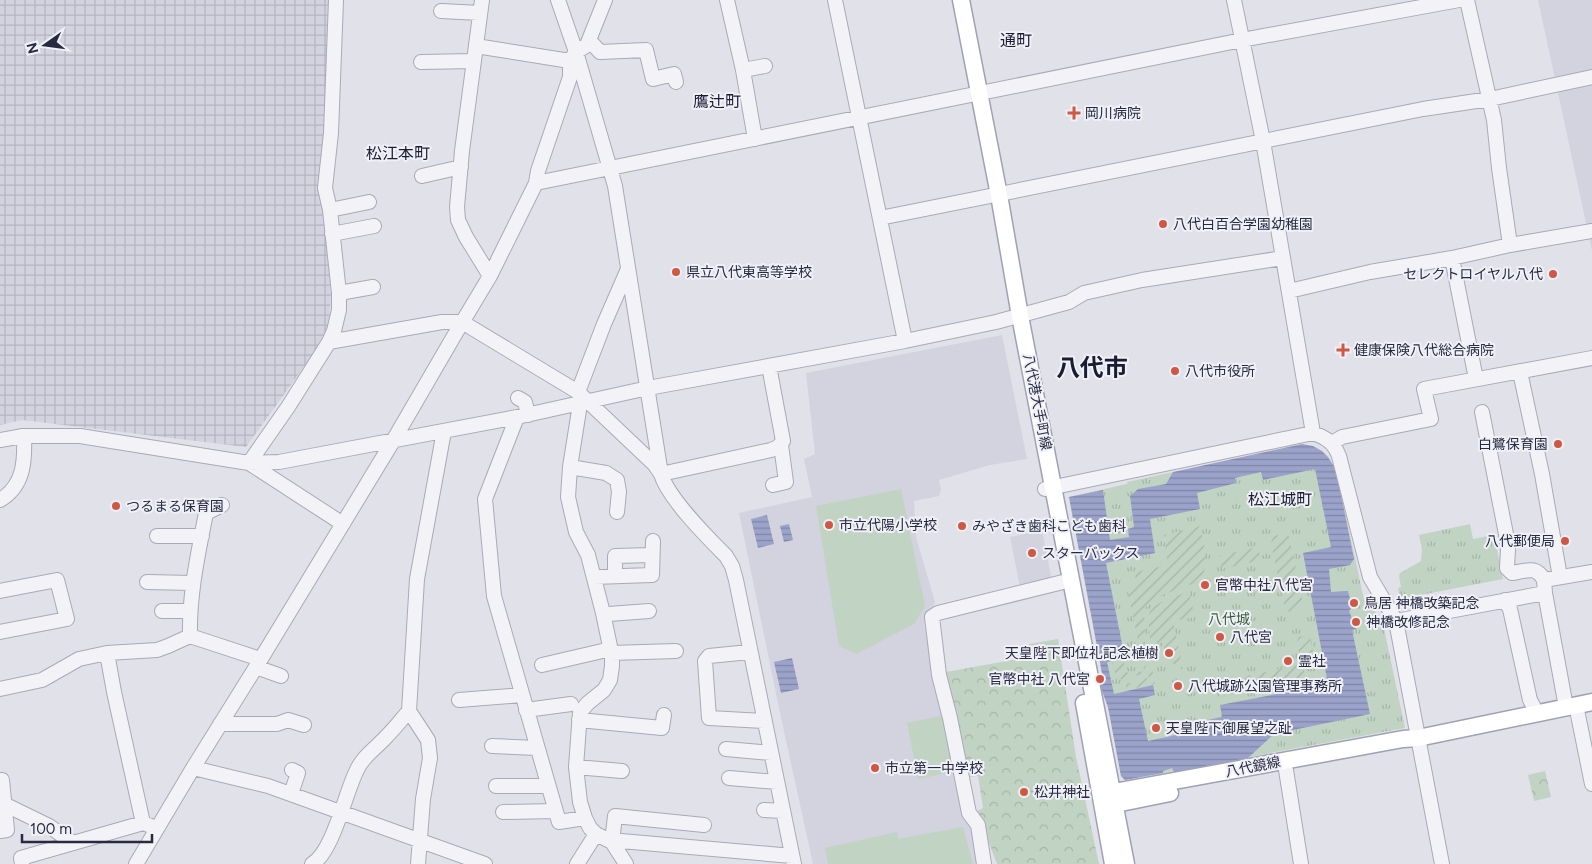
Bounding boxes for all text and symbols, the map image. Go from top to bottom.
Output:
north arrow [20,20,70,70]
district label: 通町 [1000,31,1032,50]
text: N [23,41,42,55]
district label: 鷹辻町 [693,92,741,111]
place label: 岡川病院 [1085,105,1141,122]
marker: 岡川病院 [1067,106,1081,120]
district label: 松江本町 [366,144,430,163]
place label: 八代白百合学園幼稚園 [1173,216,1313,233]
marker: 八代白百合学園幼稚園 [1157,218,1169,230]
place label: 県立八代東高等学校 [686,264,812,281]
marker: 県立八代東高等学校 [670,266,682,278]
place label: セレクトロイヤル八代 [1403,266,1543,283]
marker: セレクトロイヤル八代 [1547,268,1559,280]
place label: 健康保険八代総合病院 [1354,342,1494,359]
marker: 健康保険八代総合病院 [1336,343,1350,357]
street label: 八代港大手町線 [1019,352,1055,452]
district label: 八代市 [1056,353,1128,382]
place label: 八代市役所 [1185,363,1255,380]
marker: 八代市役所 [1169,365,1181,377]
place label: 白鷺保育園 [1478,436,1548,453]
marker: 白鷺保育園 [1552,438,1564,450]
district label: 松江城町 [1248,490,1312,509]
place label: つるまる保育園 [126,498,224,515]
marker: つるまる保育園 [110,500,122,512]
place label: 市立代陽小学校 [839,517,937,534]
place label: みやざき歯科こども歯科 [972,518,1126,535]
marker: 市立代陽小学校 [823,519,835,531]
marker: みやざき歯科こども歯科 [956,520,968,532]
place label: 八代郵便局 [1485,533,1555,550]
marker: 八代郵便局 [1559,535,1571,547]
place label: スターバックス [1042,545,1139,562]
marker: スターバックス [1026,547,1038,559]
place label: 官幣中社八代宮 [1215,577,1313,594]
marker: 官幣中社八代宮 [1199,579,1211,591]
place label: 鳥居 神橋改築記念 [1364,595,1479,612]
marker: 鳥居 神橋改築記念 [1348,597,1360,609]
park label: 八代城 [1208,611,1250,628]
place label: 神橋改修記念 [1366,614,1450,631]
marker: 神橋改修記念 [1350,616,1362,628]
place label: 八代宮 [1230,629,1272,646]
marker: 八代宮 [1214,631,1226,643]
place label: 天皇陛下即位礼記念植樹 [1005,645,1159,662]
marker: 天皇陛下即位礼記念植樹 [1163,647,1175,659]
place label: 霊社 [1298,653,1326,670]
marker: 霊社 [1282,655,1294,667]
place label: 官幣中社 八代宮 [989,671,1090,688]
marker: 官幣中社 八代宮 [1094,673,1106,685]
place label: 八代城跡公園管理事務所 [1188,678,1342,695]
marker: 八代城跡公園管理事務所 [1172,680,1184,692]
place label: 天皇陛下御展望之趾 [1166,720,1292,737]
marker: 天皇陛下御展望之趾 [1150,722,1162,734]
street label: 八代鏡線 [1224,753,1282,781]
place label: 市立第一中学校 [885,760,983,777]
marker: 市立第一中学校 [869,762,881,774]
place label: 松井神社 [1034,784,1090,801]
marker: 松井神社 [1018,786,1030,798]
scale bar [22,812,152,844]
text: 100 m [30,820,72,838]

